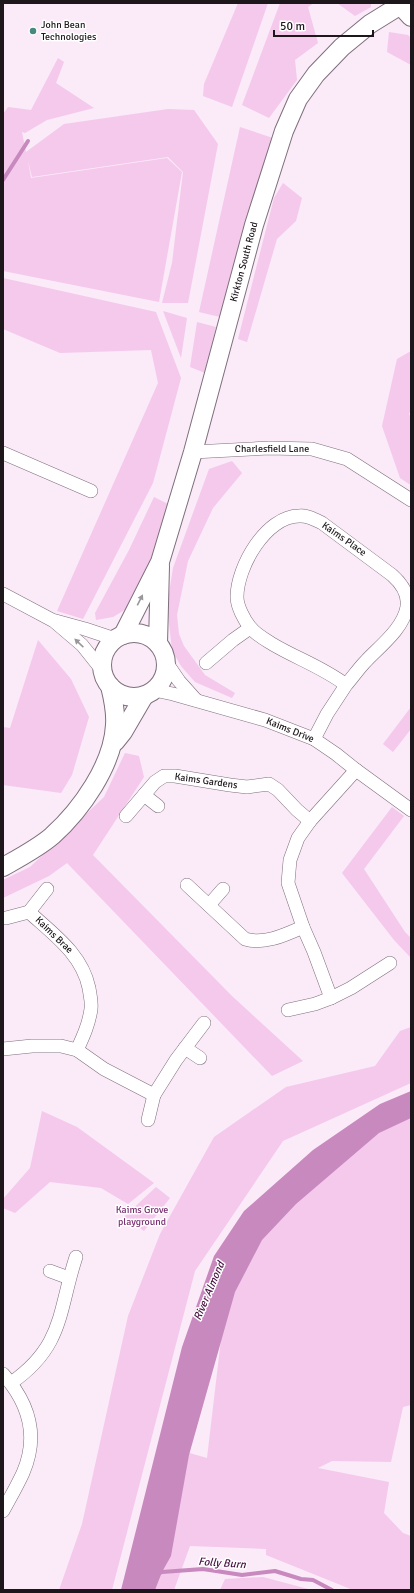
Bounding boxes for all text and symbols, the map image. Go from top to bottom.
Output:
scale bar [274,12,373,38]
place label: John Bean Technologies [41,19,97,43]
text: 50 m [280,19,305,34]
marker: John Bean Technologies [28,26,38,36]
street label: Kirkton South Road [228,221,260,303]
street label: Charlesfield Lane [235,443,309,455]
street label: Kaims Place [319,519,369,559]
one-way arrow [137,594,143,606]
one-way arrow [74,638,84,647]
street label: Kaims Drive [264,715,316,745]
street label: Kaims Gardens [174,771,239,791]
street label: Kaims Brae [33,914,75,956]
park label: Kaims Grove playground [116,1204,168,1228]
water label: River Almond [191,1259,228,1322]
water label: Folly Burn [198,1555,247,1571]

